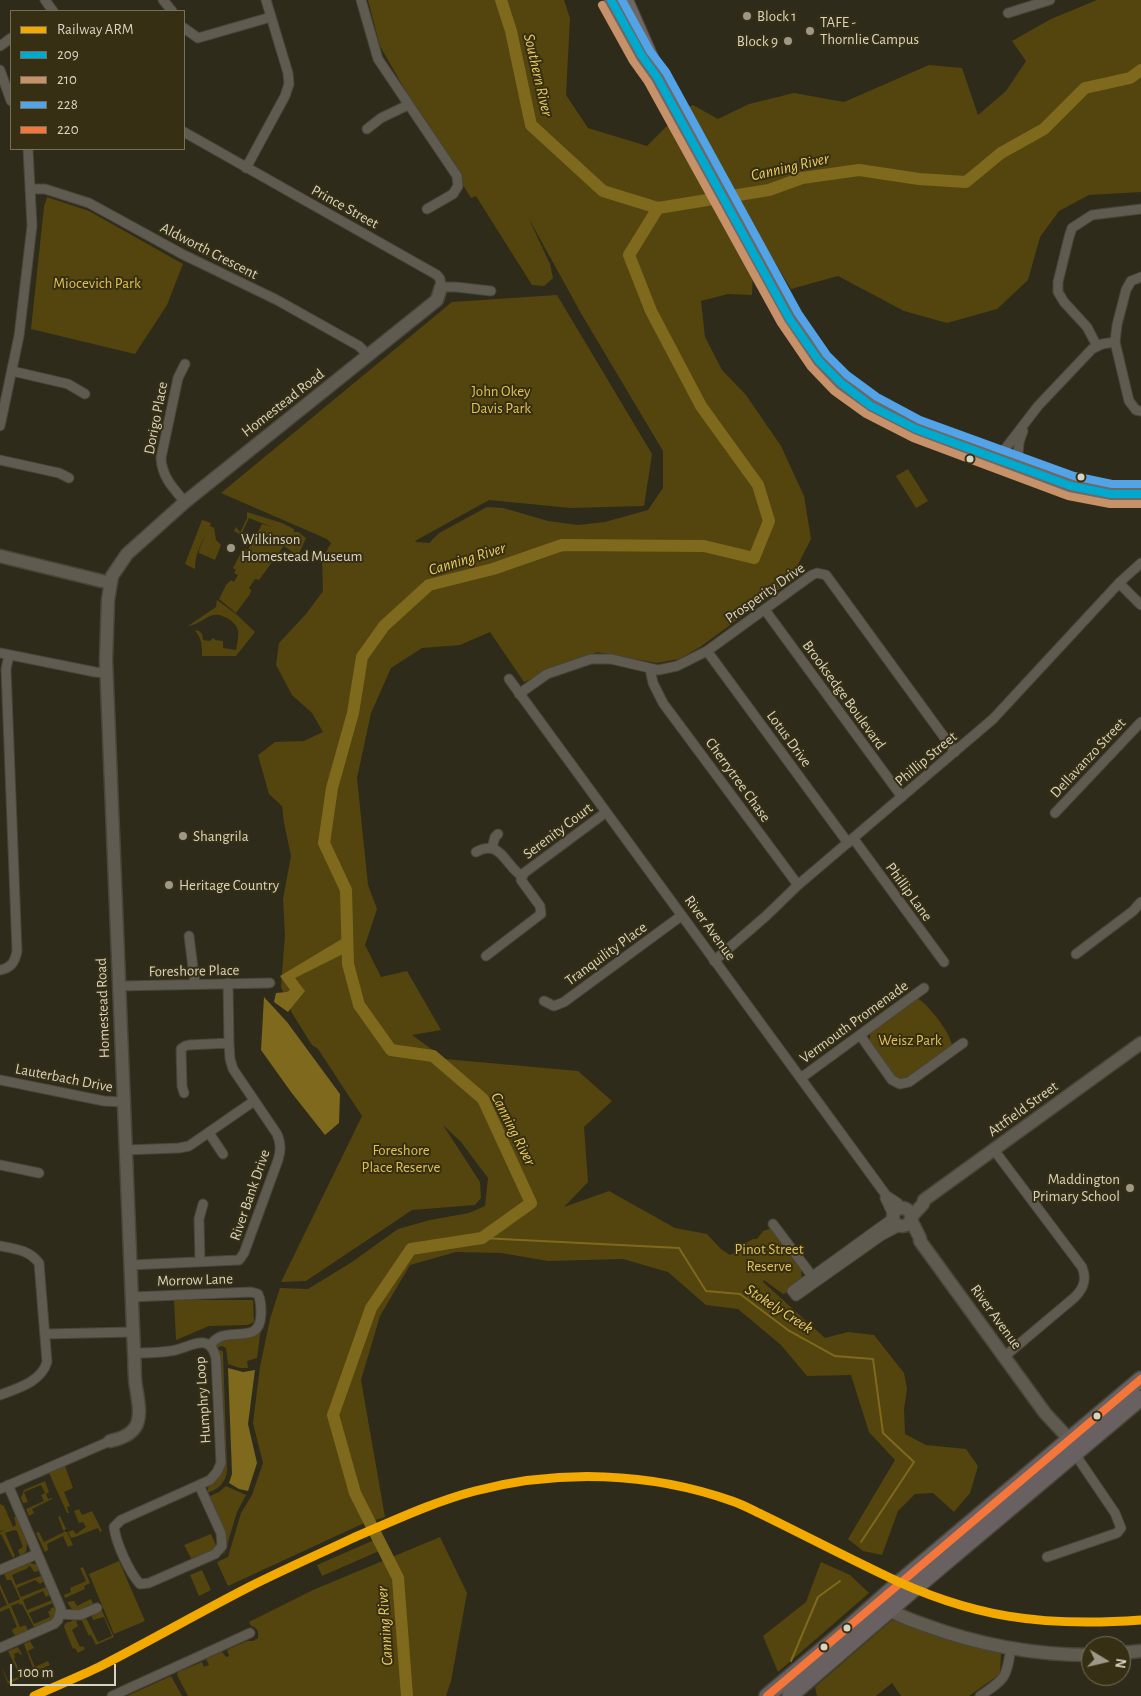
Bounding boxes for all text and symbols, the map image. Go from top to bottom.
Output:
place label: Block 1 [757,7,796,25]
legend [10,10,185,150]
marker: Block 1 [741,10,753,22]
place label: TAFE - Thornlie Campus [820,13,919,48]
text: Railway ARM [57,22,134,37]
marker: TAFE - Thornlie Campus [804,25,816,37]
water label: Southern River [519,32,557,118]
place label: Block 9 [737,32,778,50]
marker: Block 9 [782,35,794,47]
text: 209 [57,47,79,62]
text: 210 [57,72,77,87]
text: 228 [57,97,78,112]
text: 220 [57,122,79,137]
water label: Canning River [749,149,831,185]
street label: Prince Street [308,181,382,233]
street label: Aldworth Crescent [157,219,261,283]
park label: Miocevich Park [53,274,141,292]
street label: Homestead Road [238,365,328,441]
street label: Dorigo Place [140,380,172,456]
park label: John Okey Davis Park [471,382,531,417]
unlabelled marker [965,454,975,464]
unlabelled marker [1076,472,1086,482]
place label: Wilkinson Homestead Museum [241,530,362,565]
water label: Canning River [426,538,508,580]
marker: Wilkinson Homestead Museum [225,542,237,554]
street label: Prosperity Drive [722,559,808,627]
street label: Brooksedge Boulevard [798,637,890,753]
street label: Lotus Drive [763,707,815,771]
street label: Dellavanzo Street [1046,714,1130,802]
street label: Phillip Street [891,728,961,790]
street label: Cherrytree Chase [701,734,775,826]
street label: Serenity Court [520,799,596,863]
place label: Shangrila [193,827,249,845]
marker: Shangrila [177,830,189,842]
street label: Phillip Lane [882,859,936,925]
place label: Heritage Country [179,876,279,894]
marker: Heritage Country [163,879,175,891]
street label: River Avenue [680,892,740,964]
street label: Tranquility Place [562,918,650,990]
street label: Homestead Road [92,958,114,1058]
street label: Foreshore Place [148,961,240,981]
street label: Vermouth Promenade [796,977,912,1067]
park label: Weisz Park [878,1031,942,1049]
street label: Lauterbach Drive [14,1060,114,1096]
street label: Attfield Street [984,1077,1062,1141]
water label: Canning River [486,1089,540,1169]
park label: Foreshore Place Reserve [362,1141,440,1176]
street label: River Bank Drive [226,1147,274,1243]
place label: Maddington Primary School [1032,1170,1120,1205]
marker: Maddington Primary School [1124,1182,1136,1194]
park label: Pinot Street Reserve [734,1240,804,1275]
street label: Morrow Lane [157,1270,233,1290]
water label: Stokely Creek [741,1280,817,1338]
street label: River Avenue [966,1281,1026,1353]
street label: Humphry Loop [191,1356,215,1444]
unlabelled marker [1092,1411,1102,1421]
water label: Canning River [373,1586,397,1666]
unlabelled marker [842,1623,852,1633]
north arrow [1081,1636,1131,1686]
unlabelled marker [819,1642,829,1652]
scale bar [12,1654,119,1686]
text: N [1112,1657,1128,1669]
text: 100 m [18,1665,53,1680]

